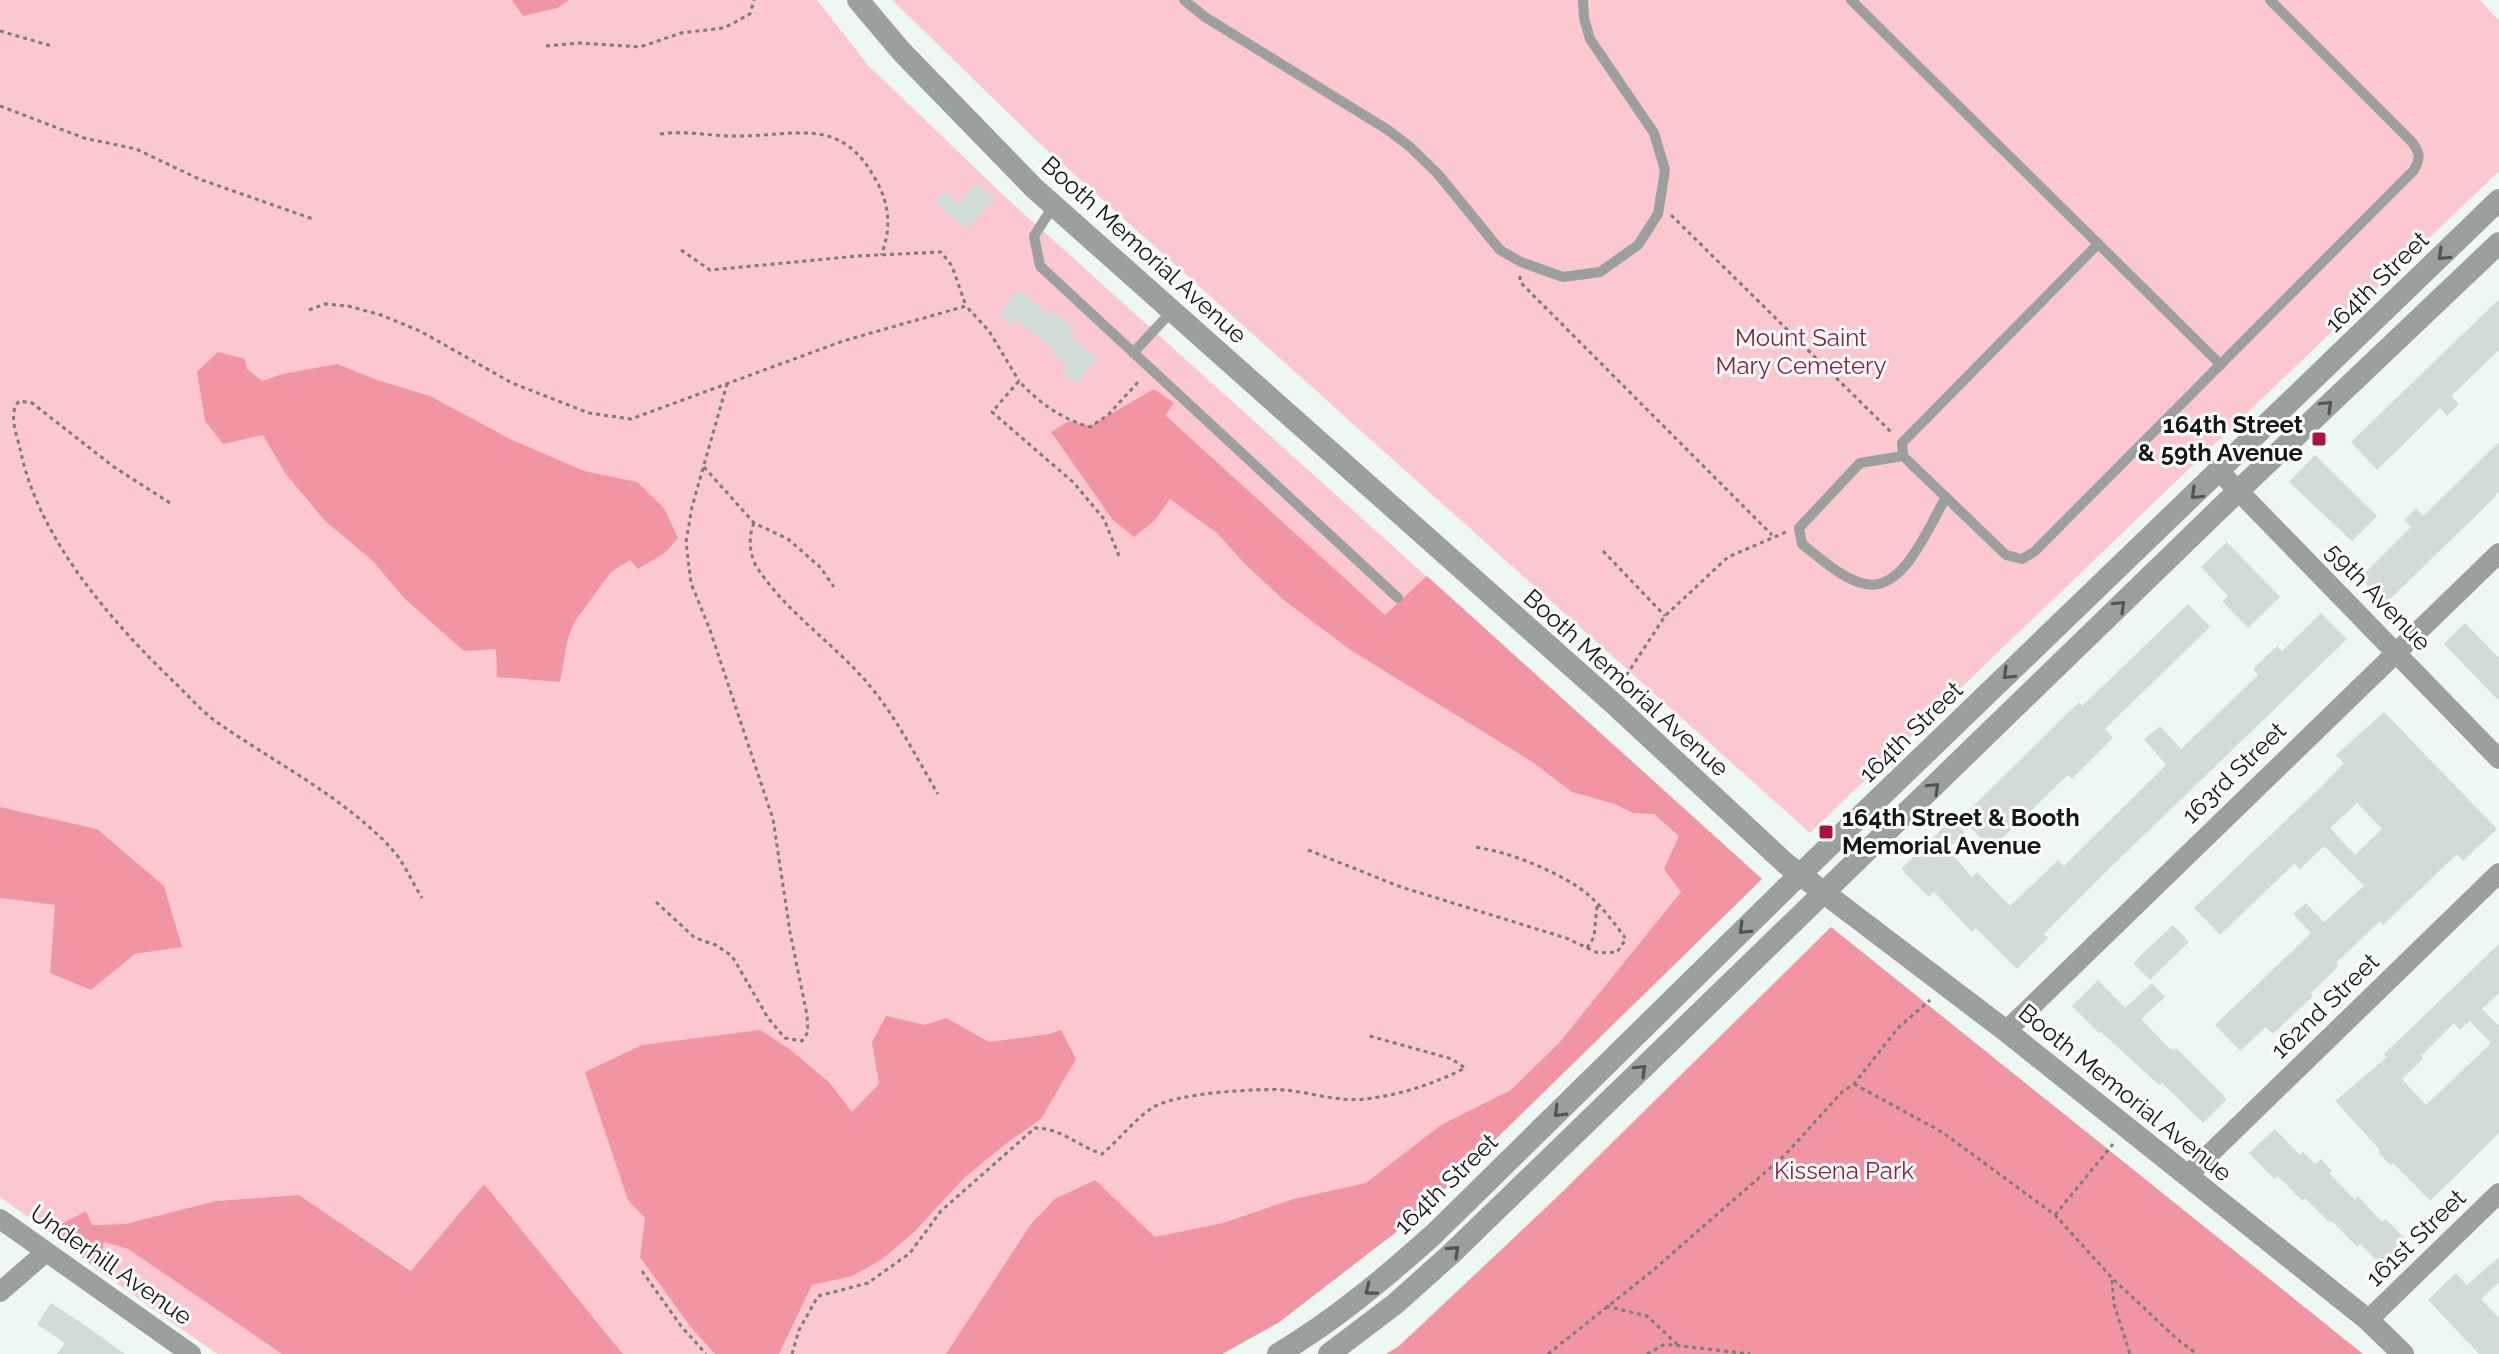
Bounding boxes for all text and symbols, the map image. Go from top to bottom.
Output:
street label: Booth Memorial Avenue [1036,150,1253,349]
street label: 164th Street [2319,225,2434,338]
one-way arrow [2438,245,2452,260]
park label: Mount Saint Mary Cemetery [1716,323,1886,380]
one-way arrow [2318,401,2332,416]
place label: 164th Street & 59th Avenue [2138,410,2303,467]
marker: 164th Street & 59th Avenue [2310,430,2328,448]
one-way arrow [2191,484,2205,499]
street label: 59th Avenue [2320,537,2437,657]
street label: Booth Memorial Avenue [1518,583,1735,782]
one-way arrow [2111,601,2125,616]
one-way arrow [2003,665,2018,679]
street label: 164th Street [1853,675,1968,788]
street label: 163rd Street [2176,716,2292,829]
one-way arrow [1925,782,1939,797]
place label: 164th Street & Booth Memorial Avenue [1842,803,2080,860]
marker: 164th Street & Booth Memorial Avenue [1817,823,1835,841]
one-way arrow [1739,920,1753,935]
street label: 162nd Street [2265,947,2385,1064]
street label: Booth Memorial Avenue [2013,998,2238,1188]
one-way arrow [1632,1065,1646,1080]
one-way arrow [1554,1102,1568,1117]
street label: 164th Street [1388,1127,1503,1240]
park label: Kissena Park [1774,1156,1914,1185]
street label: 161st Street [2360,1183,2472,1292]
street label: Underhill Avenue [25,1198,198,1331]
one-way arrow [1445,1245,1459,1260]
one-way arrow [1364,1280,1379,1294]

